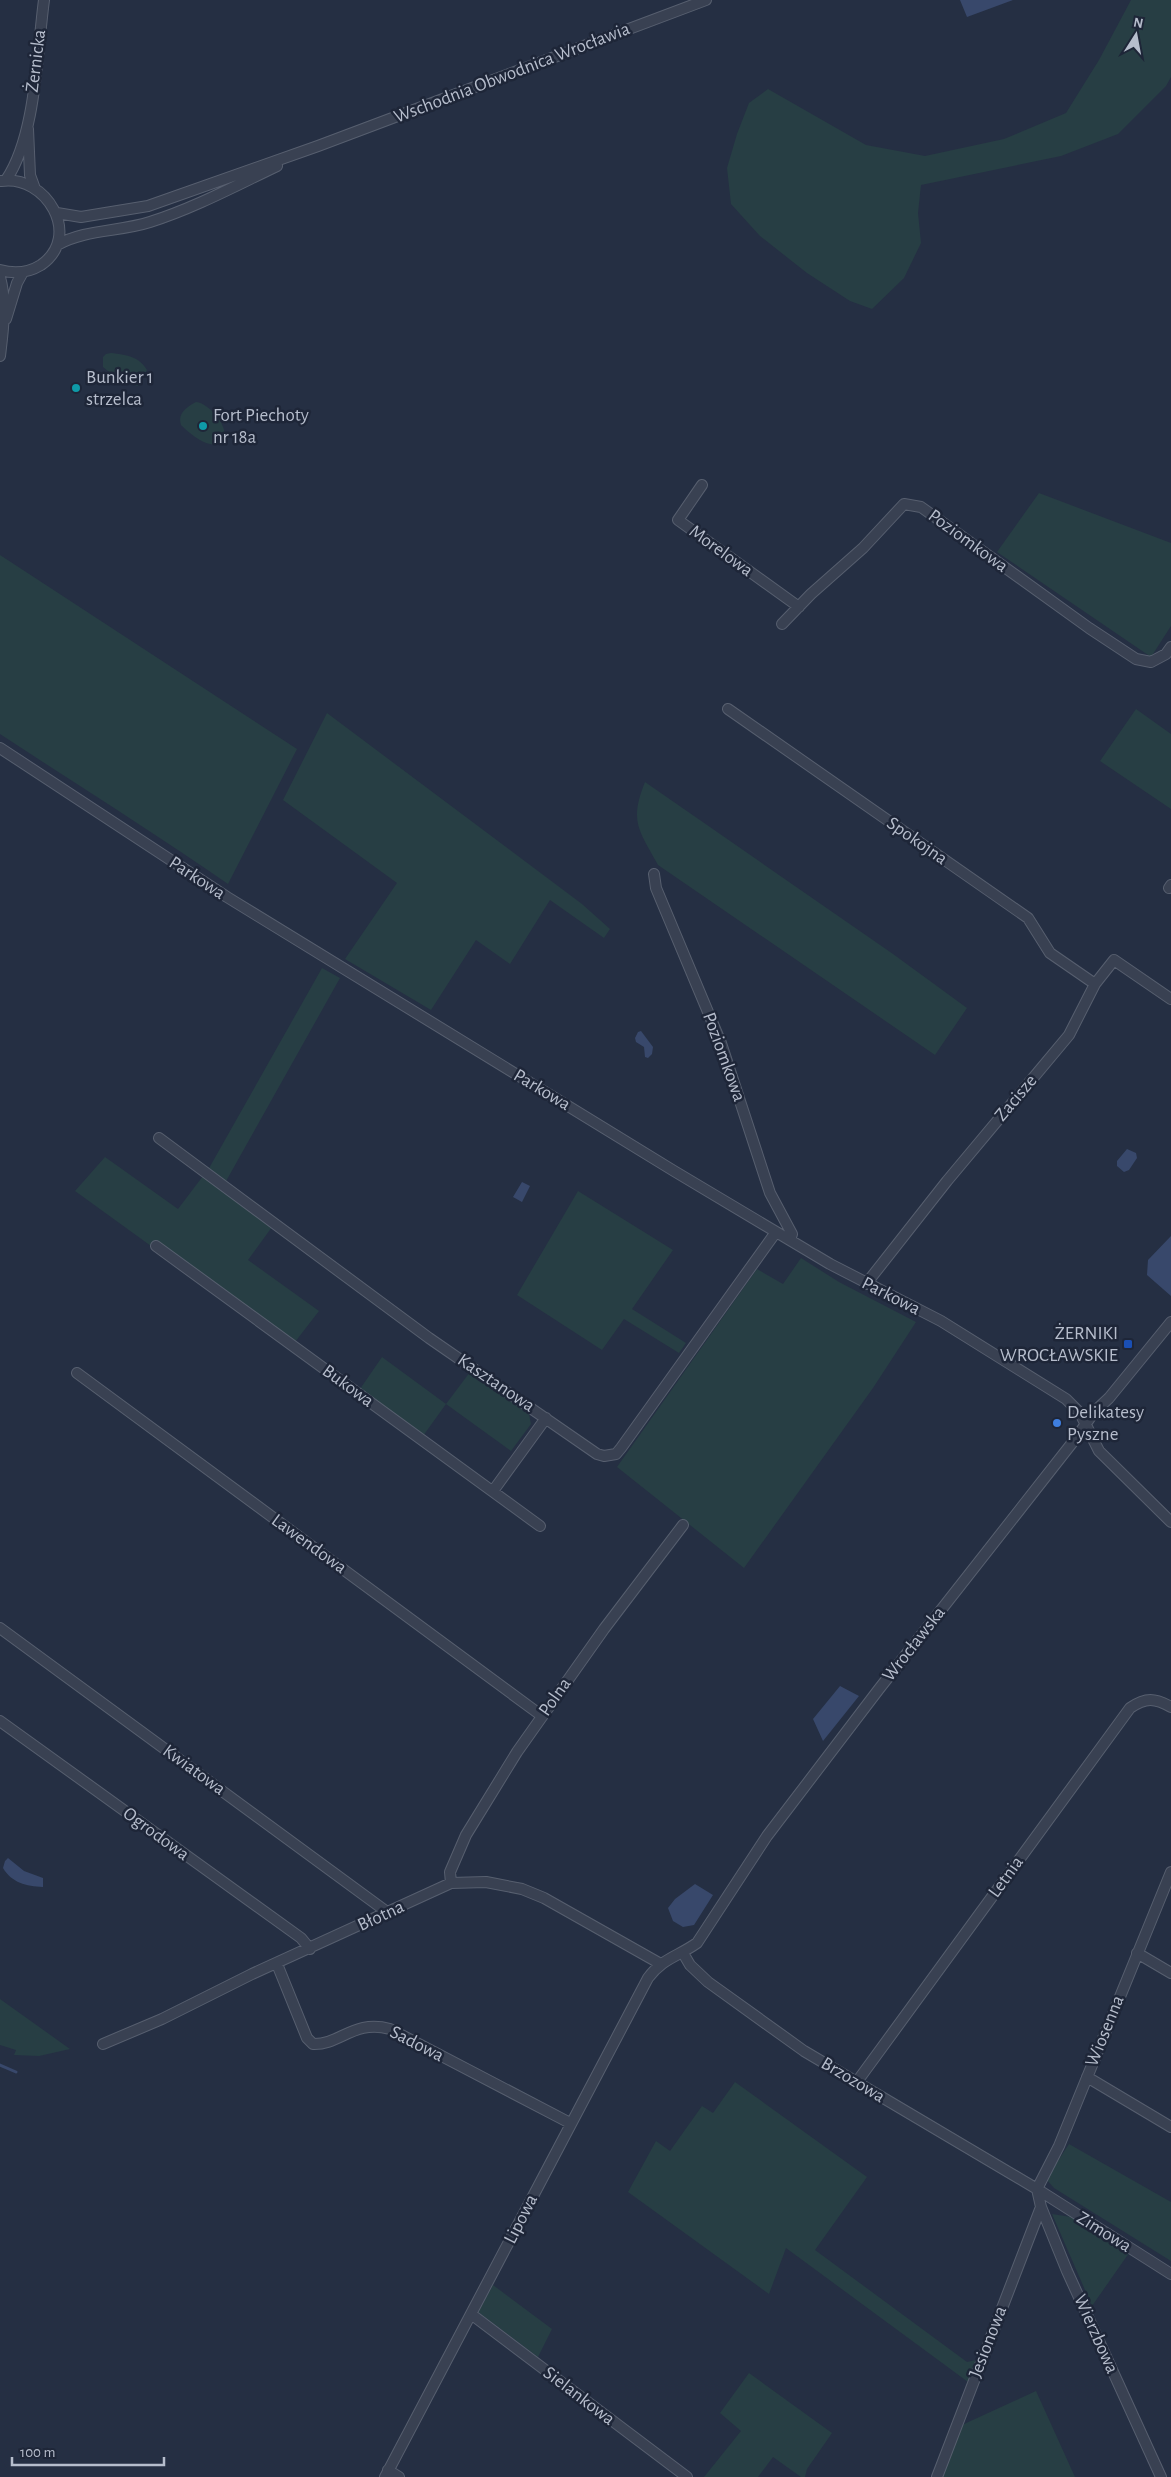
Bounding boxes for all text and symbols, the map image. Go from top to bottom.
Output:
north arrow [1111,10,1161,60]
text: N [1132,15,1144,31]
street label: Wschodnia Obwodnica Wrocławia [391,19,633,127]
street label: Żernicka [22,28,49,94]
place label: Bunkier 1 strzelca [86,368,153,409]
marker: Bunkier 1 strzelca [70,382,82,394]
place label: Fort Piechoty nr 18a [213,406,309,447]
marker: Fort Piechoty nr 18a [197,420,209,432]
street label: Poziomkowa [925,506,1012,576]
street label: Morelowa [686,522,757,580]
street label: Spokojna [883,813,951,869]
street label: Parkowa [165,853,229,903]
street label: Poziomkowa [699,1010,749,1104]
street label: Parkowa [510,1066,574,1114]
street label: Zacisze [991,1071,1041,1125]
street label: Parkowa [859,1273,923,1319]
place label: ŻERNIKI WROCŁAWSKIE [1000,1323,1118,1365]
marker: ŻERNIKI WROCŁAWSKIE [1122,1338,1134,1350]
street label: Kasztanowa [454,1350,538,1416]
street label: Bukowa [319,1361,377,1411]
place label: Delikatesy Pyszne [1067,1403,1144,1444]
marker: Delikatesy Pyszne [1051,1417,1063,1429]
street label: Lawendowa [268,1511,350,1578]
street label: Wrocławska [879,1603,949,1685]
street label: Polna [535,1674,575,1720]
street label: Kwiatowa [159,1741,229,1799]
street label: Ogrodowa [119,1804,193,1864]
street label: Letnia [985,1853,1027,1901]
street label: Błotna [355,1897,407,1935]
street label: Wiosenna [1082,1993,1128,2069]
street label: Sadowa [387,2022,447,2066]
street label: Brzozowa [818,2054,888,2106]
street label: Lipowa [501,2191,541,2247]
street label: Zimowa [1073,2208,1135,2256]
street label: Wierzbowa [1070,2292,1122,2377]
street label: Jesionowa [966,2303,1010,2381]
street label: Sielankowa [540,2363,618,2429]
scale bar [12,2434,165,2466]
text: 100 m [20,2445,55,2460]

